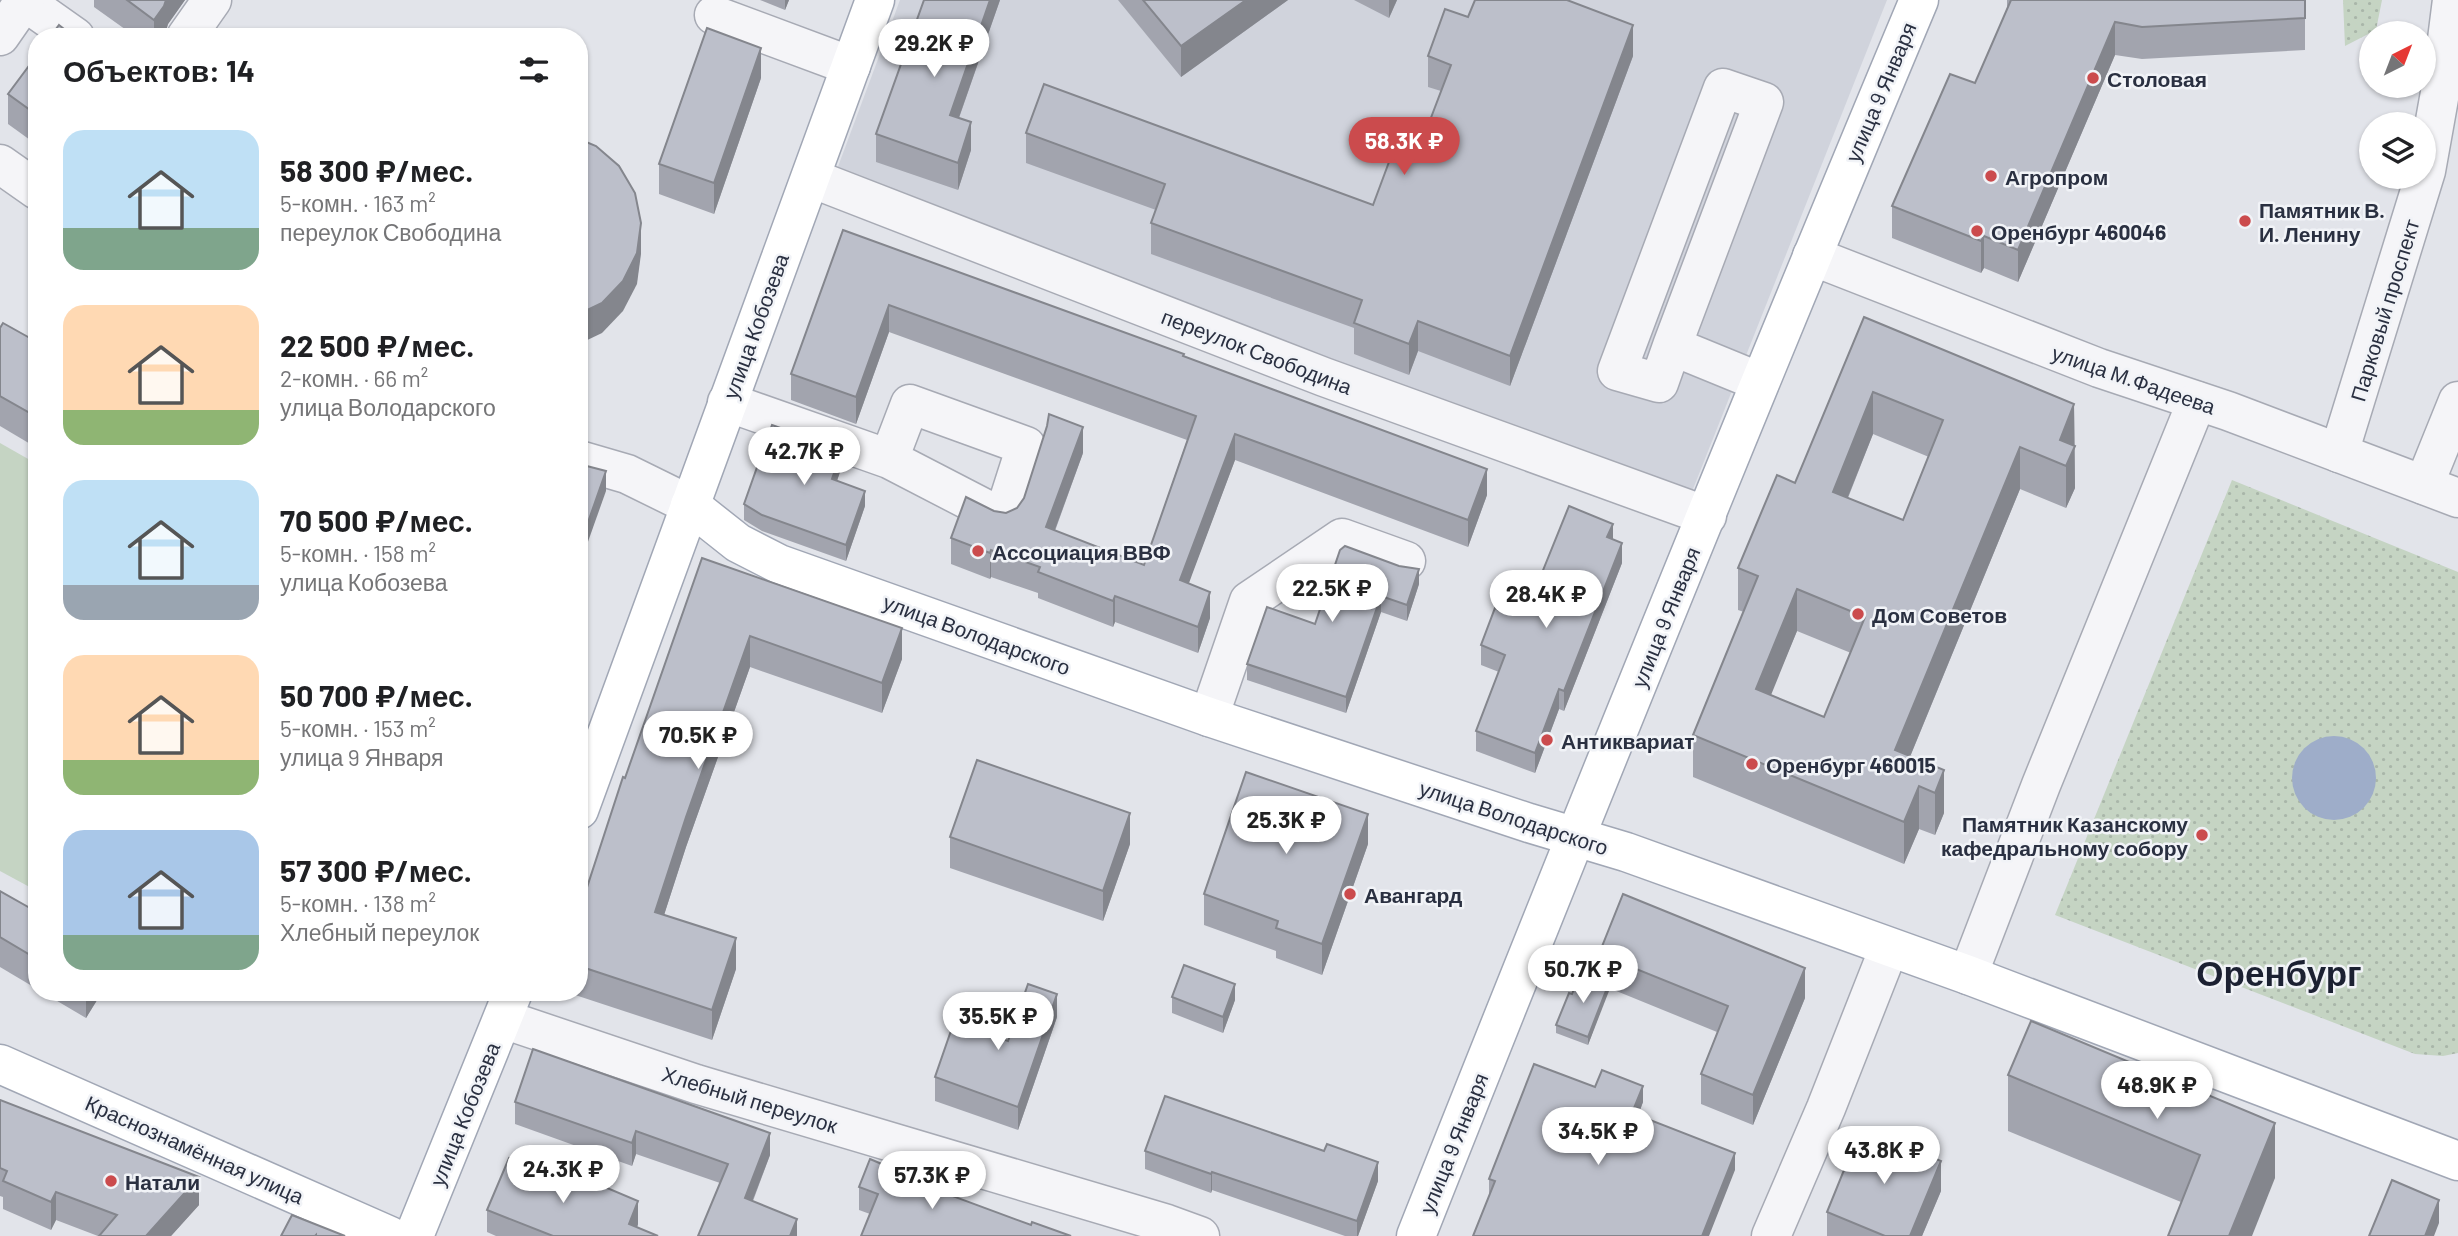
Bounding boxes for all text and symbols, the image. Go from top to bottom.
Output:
street label: улица 9 Января [1839,18,1921,166]
pin: 29.2K ₽ [869,20,999,79]
north arrow [2359,21,2436,98]
map controls [2359,21,2436,189]
text: 29.2K ₽ [894,28,974,56]
icon: filters [515,51,553,89]
text: Объектов: 14 [63,52,255,88]
place label: Столовая [2107,66,2207,91]
marker: Столовая [2085,70,2101,86]
button: layers [2359,112,2436,189]
pin: 58.3K ₽ [1339,118,1469,177]
text: 58.3K ₽ [1365,126,1443,154]
text: 58 300 ₽/мес. [280,152,473,188]
icon: home [119,158,203,242]
place label: Агропром [2005,164,2108,189]
marker: Агропром [1983,168,1999,184]
text: 5-комн. · 163 m² [280,189,436,217]
place label: Памятник В. И. Ленину [2259,197,2385,246]
marker: Памятник В. И. Ленину [2237,213,2253,229]
street label: Парковый проспект [2344,216,2424,404]
text: переулок Свободина [280,218,501,246]
place label: Оренбург 460046 [1991,219,2166,244]
marker: Оренбург 460046 [1969,223,1985,239]
street label: улица Кобозева [717,250,793,402]
street label: переулок Свободина [1158,303,1356,399]
text: 22 500 ₽/мес. [280,327,474,363]
icon: home [119,333,203,417]
street label: улица М.Фадеева [2049,339,2219,419]
text: 2-комн. · 66 m² [280,364,428,392]
text: улица Володарского [280,393,496,421]
pin: 42.7K ₽ [739,428,869,487]
text: 42.7K ₽ [764,436,844,464]
text: 70 500 ₽/мес. [280,502,473,538]
icon: home [119,508,203,592]
text: 5-комн. · 158 m² [280,539,436,567]
place label: Ассоциация ВВФ [992,539,1171,564]
marker: Ассоциация ВВФ [970,543,986,559]
street label: улица 9 Января [1625,543,1705,691]
pin: 22.5K ₽ [1267,564,1397,624]
text: улица Кобозева [280,568,448,596]
pin: 28.4K ₽ [1481,570,1611,630]
text: 22.5K ₽ [1292,573,1372,601]
text: 28.4K ₽ [1506,579,1586,607]
street label: улица Володарского [880,589,1074,679]
place label: Дом Советов [1872,602,2007,627]
marker: Дом Советов [1850,606,1866,622]
text: 50 700 ₽/мес. [280,677,473,713]
icon: home [119,683,203,767]
pin: 70.5K ₽ [633,712,763,771]
text: 5-комн. · 153 m² [280,714,436,742]
text: 70.5K ₽ [659,720,737,748]
place label: Антиквариат [1561,728,1695,753]
marker: Антиквариат [1539,732,1555,748]
text: улица 9 Января [280,743,443,771]
place label: Оренбург 460015 [1766,752,1936,777]
marker: Оренбург 460015 [1744,756,1760,772]
street label: улица Володарского [1416,775,1612,859]
pin: 25.3K ₽ [1221,796,1351,856]
text: 25.3K ₽ [1246,805,1326,833]
place label: Памятник Казанскому кафедральному собору [1941,811,2188,860]
marker: Памятник Казанскому кафедральному собору [2194,827,2210,843]
text: 57 300 ₽/мес. [280,852,472,888]
icon: home [119,858,203,942]
place label: Авангард [1364,882,1462,907]
marker: Авангард [1342,886,1358,902]
text: 5-комн. · 138 m² [280,889,436,917]
text: Хлебный переулок [280,918,479,946]
pin: 50.7K ₽ [1518,946,1648,1005]
district label: Оренбург [2196,951,2362,993]
text: 50.7K ₽ [1544,954,1622,982]
pin: 35.5K ₽ [933,992,1063,1052]
text: 35.5K ₽ [959,1001,1037,1029]
street label: улица Кобозева [424,1038,504,1190]
street label: Хлебный переулок [659,1060,841,1138]
pin: 48.9K ₽ [2092,1062,2222,1121]
street label: улица 9 Января [1413,1069,1493,1217]
text: 48.9K ₽ [2117,1070,2197,1098]
street label: Краснознамённая улица [82,1090,308,1209]
pin: 34.5K ₽ [1533,1108,1663,1167]
text: 34.5K ₽ [1558,1116,1638,1144]
pin: 43.8K ₽ [1819,1126,1949,1186]
text: 43.8K ₽ [1844,1135,1924,1163]
pin: 24.3K ₽ [498,1146,628,1205]
pin: 57.3K ₽ [867,1152,997,1211]
text: 24.3K ₽ [523,1154,603,1182]
text: 57.3K ₽ [894,1160,970,1188]
place label: Натали [125,1169,200,1194]
marker: Натали [103,1173,119,1189]

